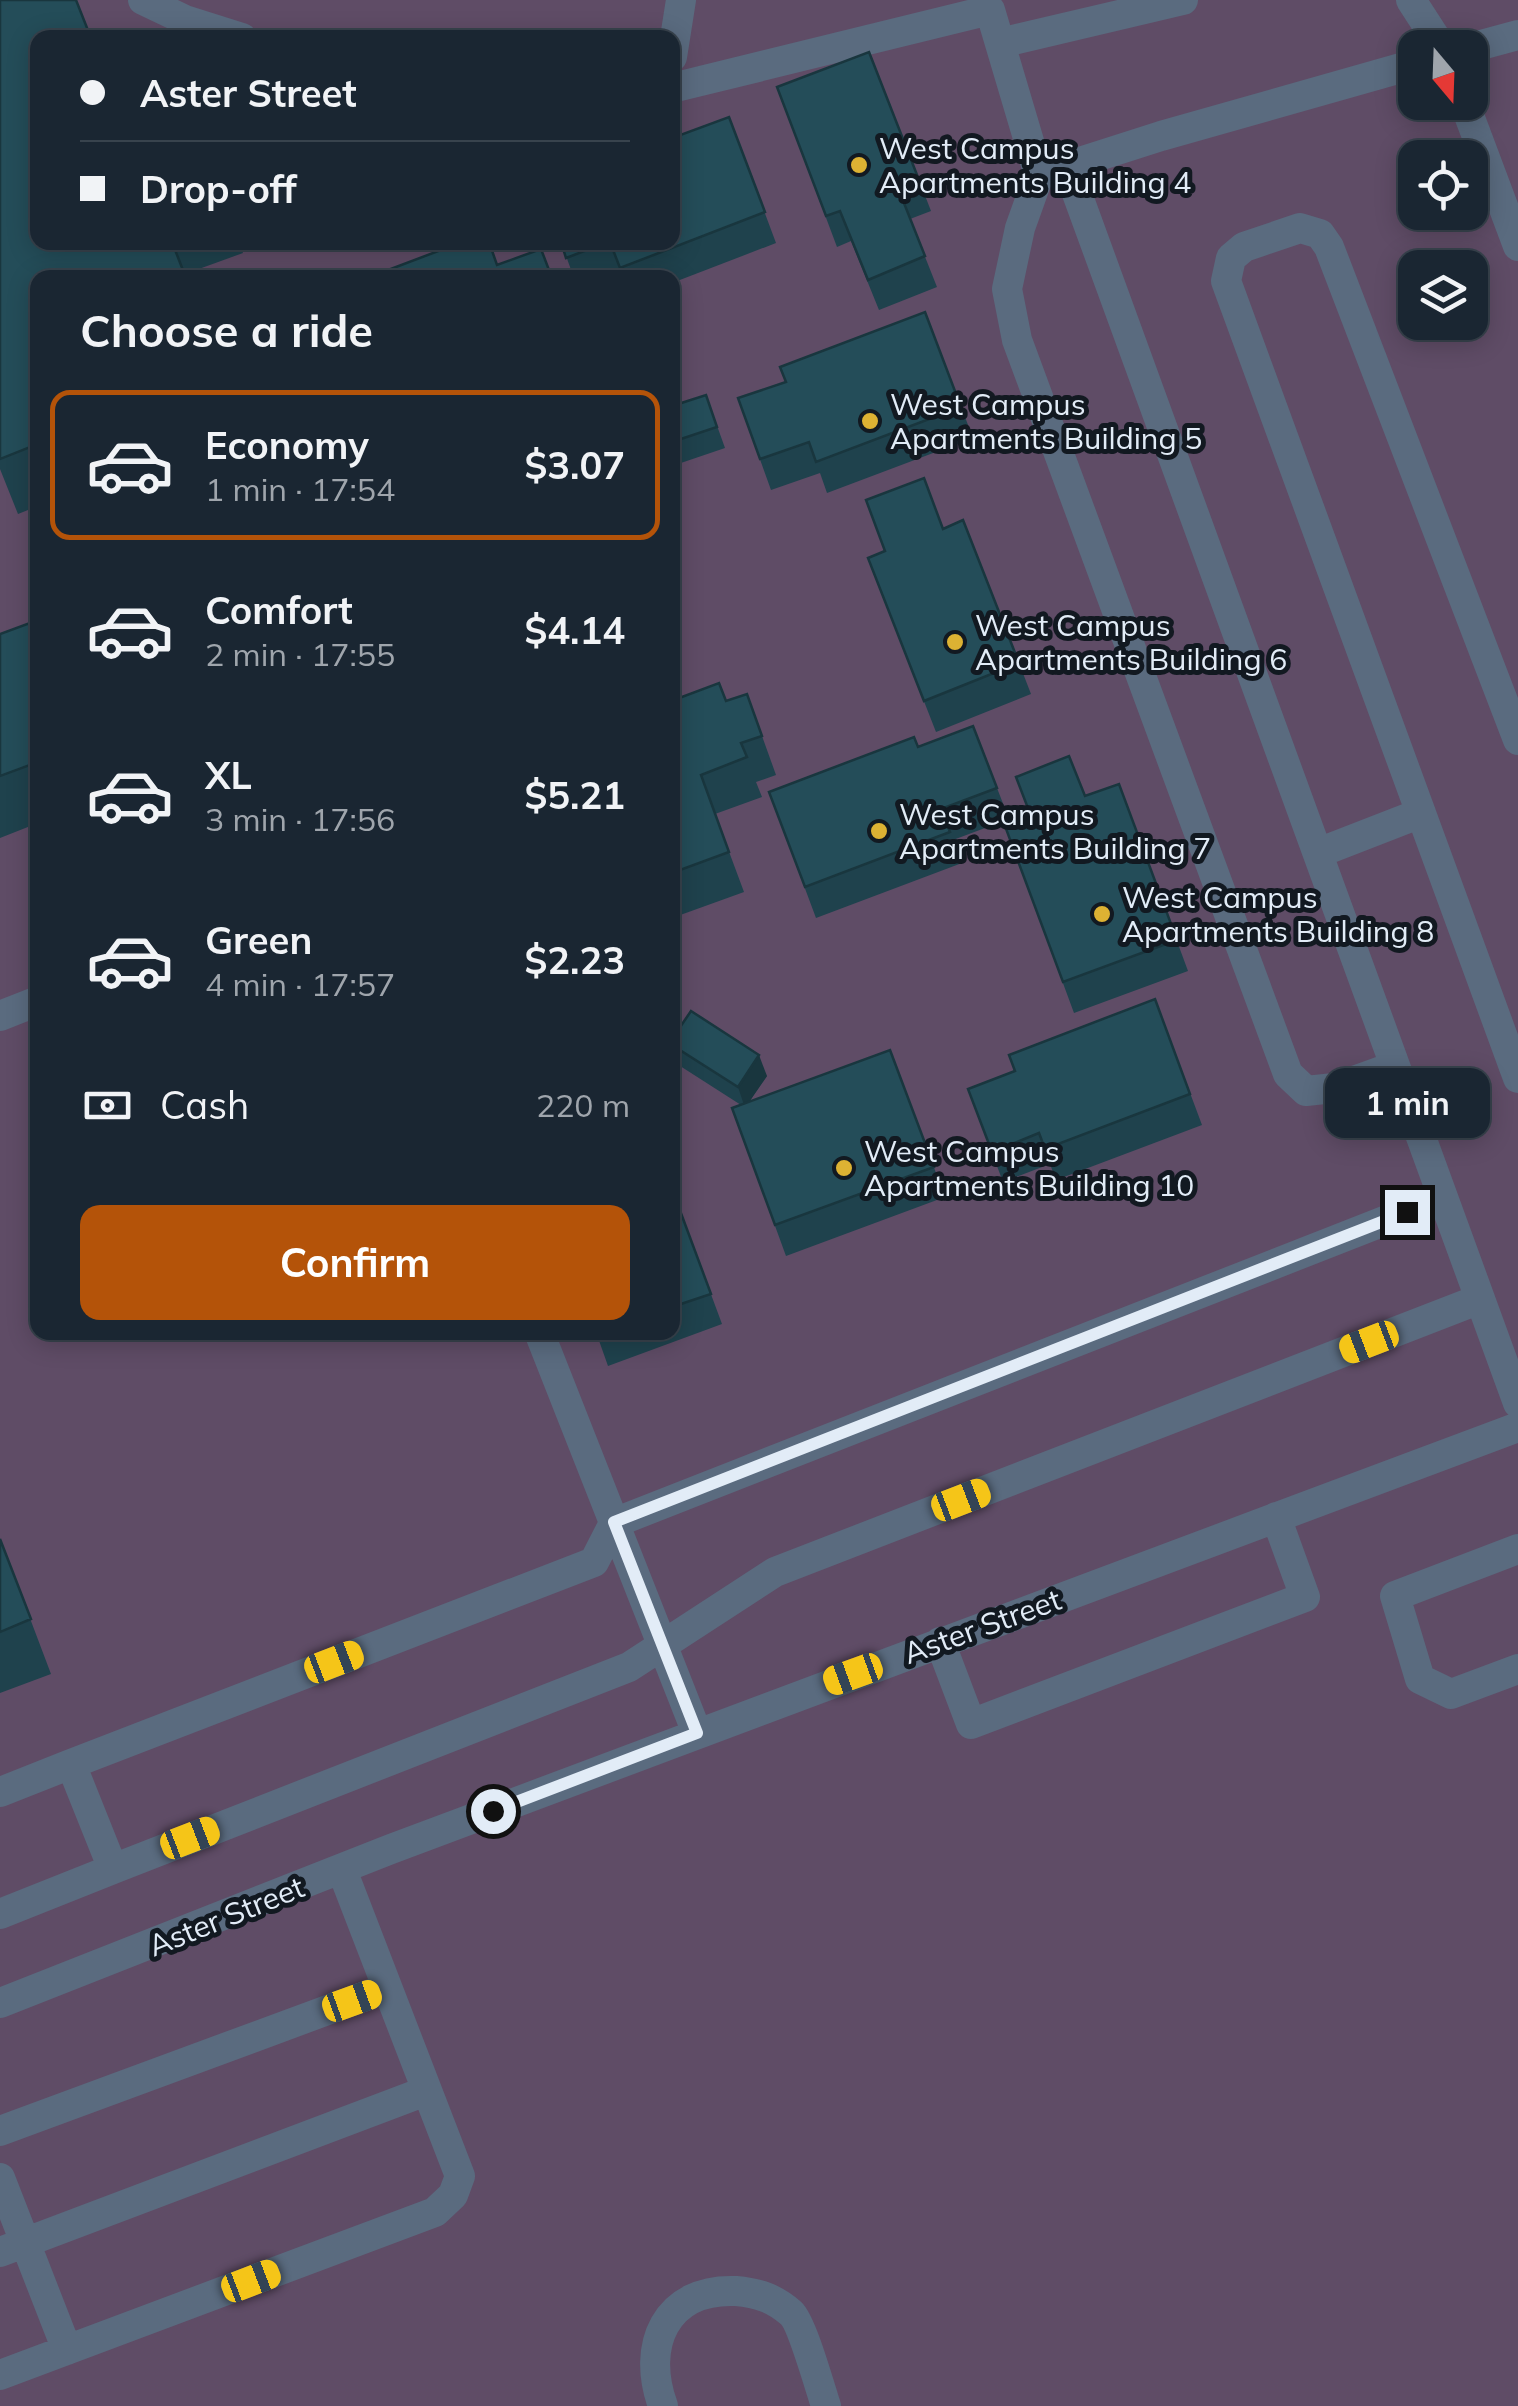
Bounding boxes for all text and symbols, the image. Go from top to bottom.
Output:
north arrow [1398,30,1488,120]
map controls [1398,30,1488,340]
text: Aster Street [140,69,357,117]
place label: West Campus Apartments Building 4 [879,129,1191,201]
button: locate [1398,140,1488,230]
marker: West Campus Apartments Building 4 [848,154,870,176]
text: Drop-off [140,165,297,213]
button: layers [1398,250,1488,340]
text: Choose a ride [80,302,373,358]
place label: West Campus Apartments Building 5 [890,385,1202,457]
marker: West Campus Apartments Building 5 [859,410,881,432]
icon: car [85,420,175,510]
text: Economy [205,421,369,469]
text: $3.07 [524,441,625,489]
text: 1 min · 17:54 [205,469,395,509]
icon: car [85,585,175,675]
text: Comfort [205,586,353,634]
text: $4.14 [524,606,625,654]
place label: West Campus Apartments Building 6 [975,606,1287,678]
marker: West Campus Apartments Building 6 [944,631,966,653]
text: 2 min · 17:55 [205,634,395,674]
icon: car [85,750,175,840]
text: XL [205,751,252,799]
text: $5.21 [524,771,625,819]
place label: West Campus Apartments Building 7 [899,795,1211,867]
text: 3 min · 17:56 [205,799,395,839]
marker: West Campus Apartments Building 7 [868,820,890,842]
place label: West Campus Apartments Building 8 [1122,878,1434,950]
marker: West Campus Apartments Building 8 [1091,903,1113,925]
icon: car [85,915,175,1005]
text: Green [205,916,312,964]
text: $2.23 [524,936,625,984]
text: 4 min · 17:57 [205,964,395,1004]
callout: 1 min [1324,1067,1490,1137]
icon: cash [80,1078,135,1133]
text: Cash [160,1081,249,1129]
text: 1 min [1365,1083,1450,1123]
text: 220 m [536,1085,630,1125]
place label: West Campus Apartments Building 10 [864,1132,1194,1204]
marker: West Campus Apartments Building 10 [833,1157,855,1179]
route end [1385,1190,1430,1235]
button: Confirm [80,1205,630,1320]
car [1336,1317,1402,1367]
car [928,1475,994,1525]
street label: Aster Street [898,1580,1066,1672]
car [301,1637,367,1687]
car [820,1650,886,1698]
route start [471,1789,516,1834]
car [157,1813,223,1863]
street label: Aster Street [142,1867,310,1965]
car [319,1977,385,2025]
car [218,2256,284,2306]

